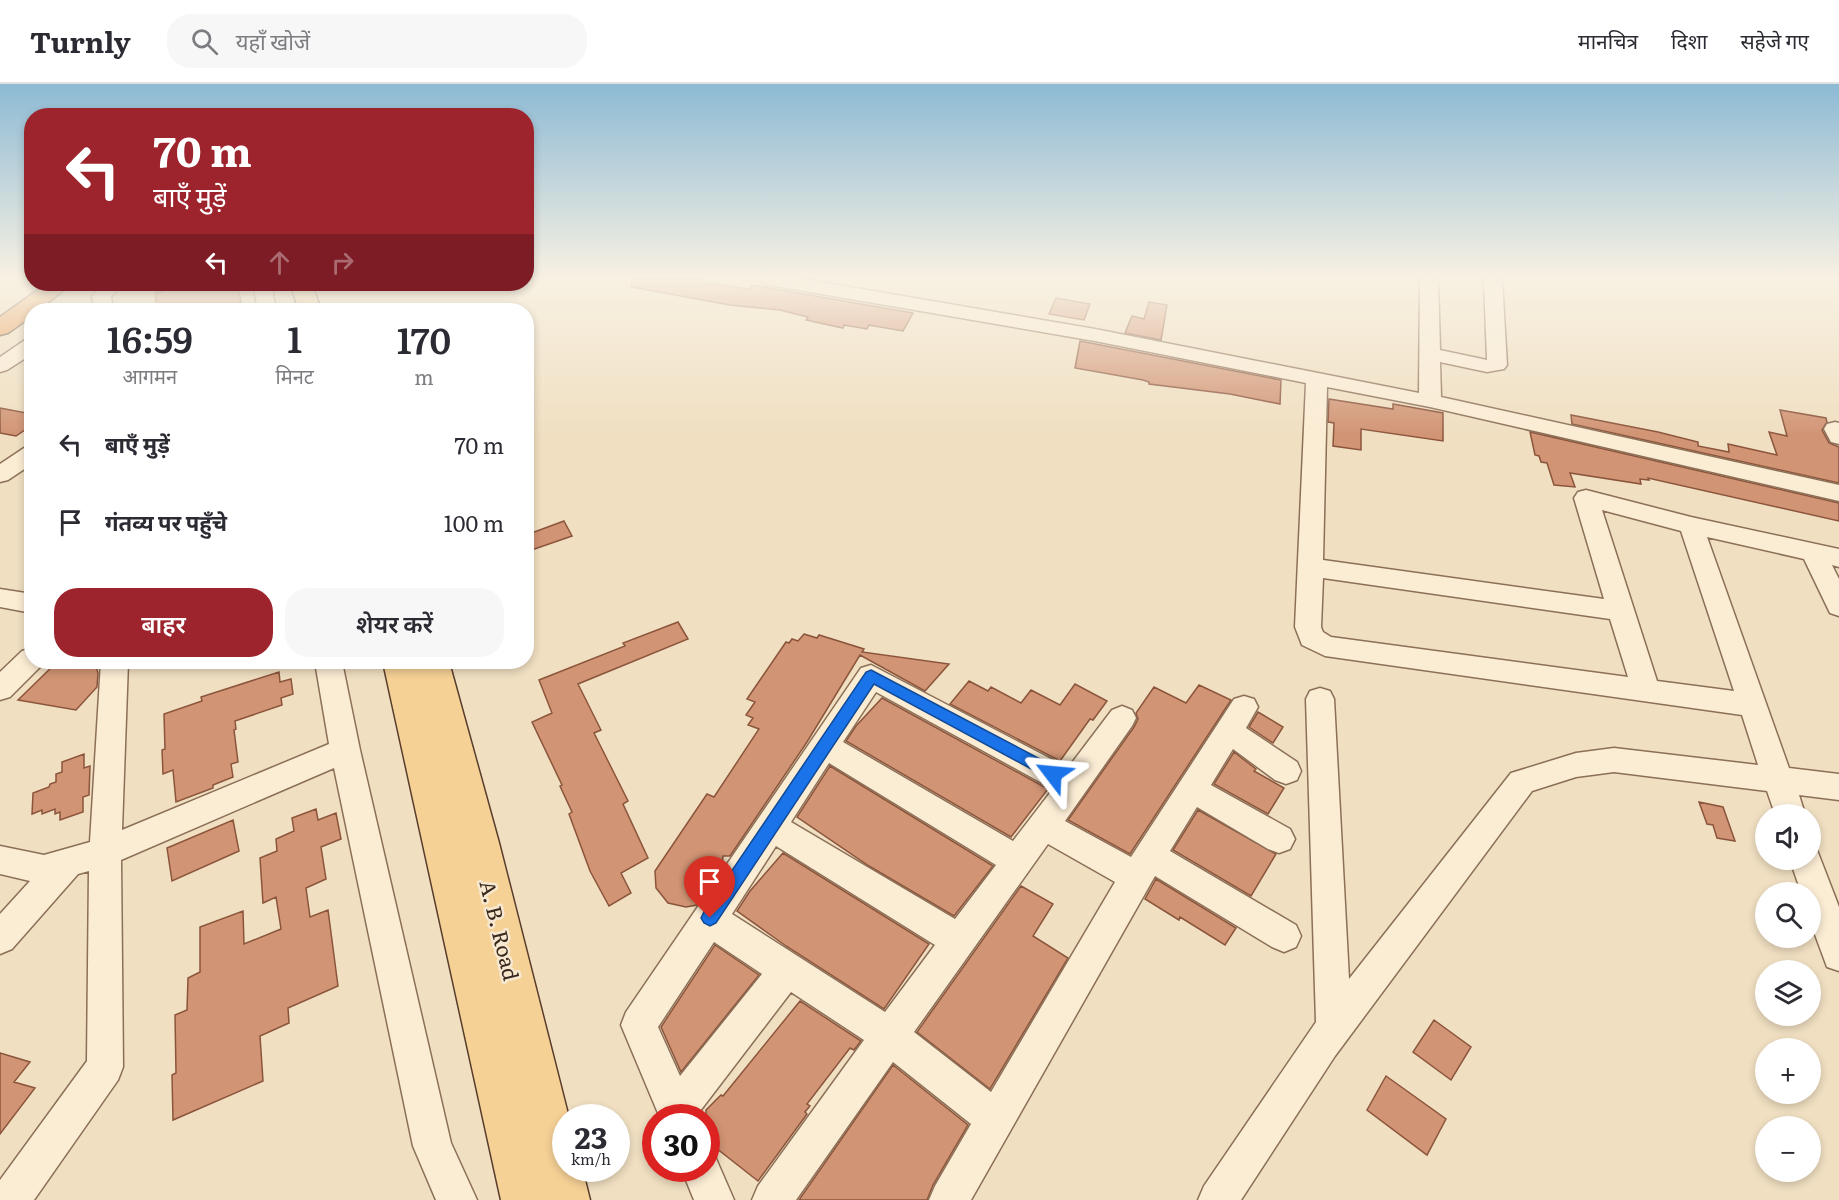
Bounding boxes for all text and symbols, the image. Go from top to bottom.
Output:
search box [167,14,587,68]
text: Turnly [30,20,131,62]
text: यहाँ खोजें [236,24,310,57]
text: मानचित्र [1578,24,1638,55]
text: दिशा [1671,24,1707,55]
text: सहेजे गए [1740,24,1809,55]
icon: search [188,25,221,58]
text: 70 m [153,118,252,180]
icon: left [54,132,132,210]
text: बाएँ मुड़ें [153,175,226,215]
icon: left [200,246,233,279]
icon: ahead [263,246,296,279]
icon: right [326,246,359,279]
text: 16:59 [107,311,193,364]
text: 1 [287,311,302,364]
text: 170 [397,312,451,365]
text: आगमन [122,360,177,390]
text: मिनट [276,360,314,390]
text: m [414,361,434,391]
text: बाएँ मुड़ें [105,427,170,460]
icon: left [54,428,87,461]
text: 70 m [454,428,504,461]
text: गंतव्य पर पहुँचे [105,505,227,538]
icon: arrive [54,506,87,539]
text: 100 m [444,506,504,539]
button: बाहर [54,588,273,657]
button: शेयर करें [285,588,504,657]
position arrow [1021,742,1085,806]
map controls [1755,804,1821,1182]
button: sound [1755,804,1821,870]
pin [684,856,735,918]
icon: arrive [693,865,726,898]
street label: A. B. Road [474,876,528,984]
button: search [1755,882,1821,948]
button: layers [1755,960,1821,1026]
button: + [1755,1038,1821,1104]
speed limit sign: 30 [642,1104,720,1182]
text: 23 [575,1114,607,1158]
button: − [1755,1116,1821,1182]
text: km/h [571,1147,611,1170]

